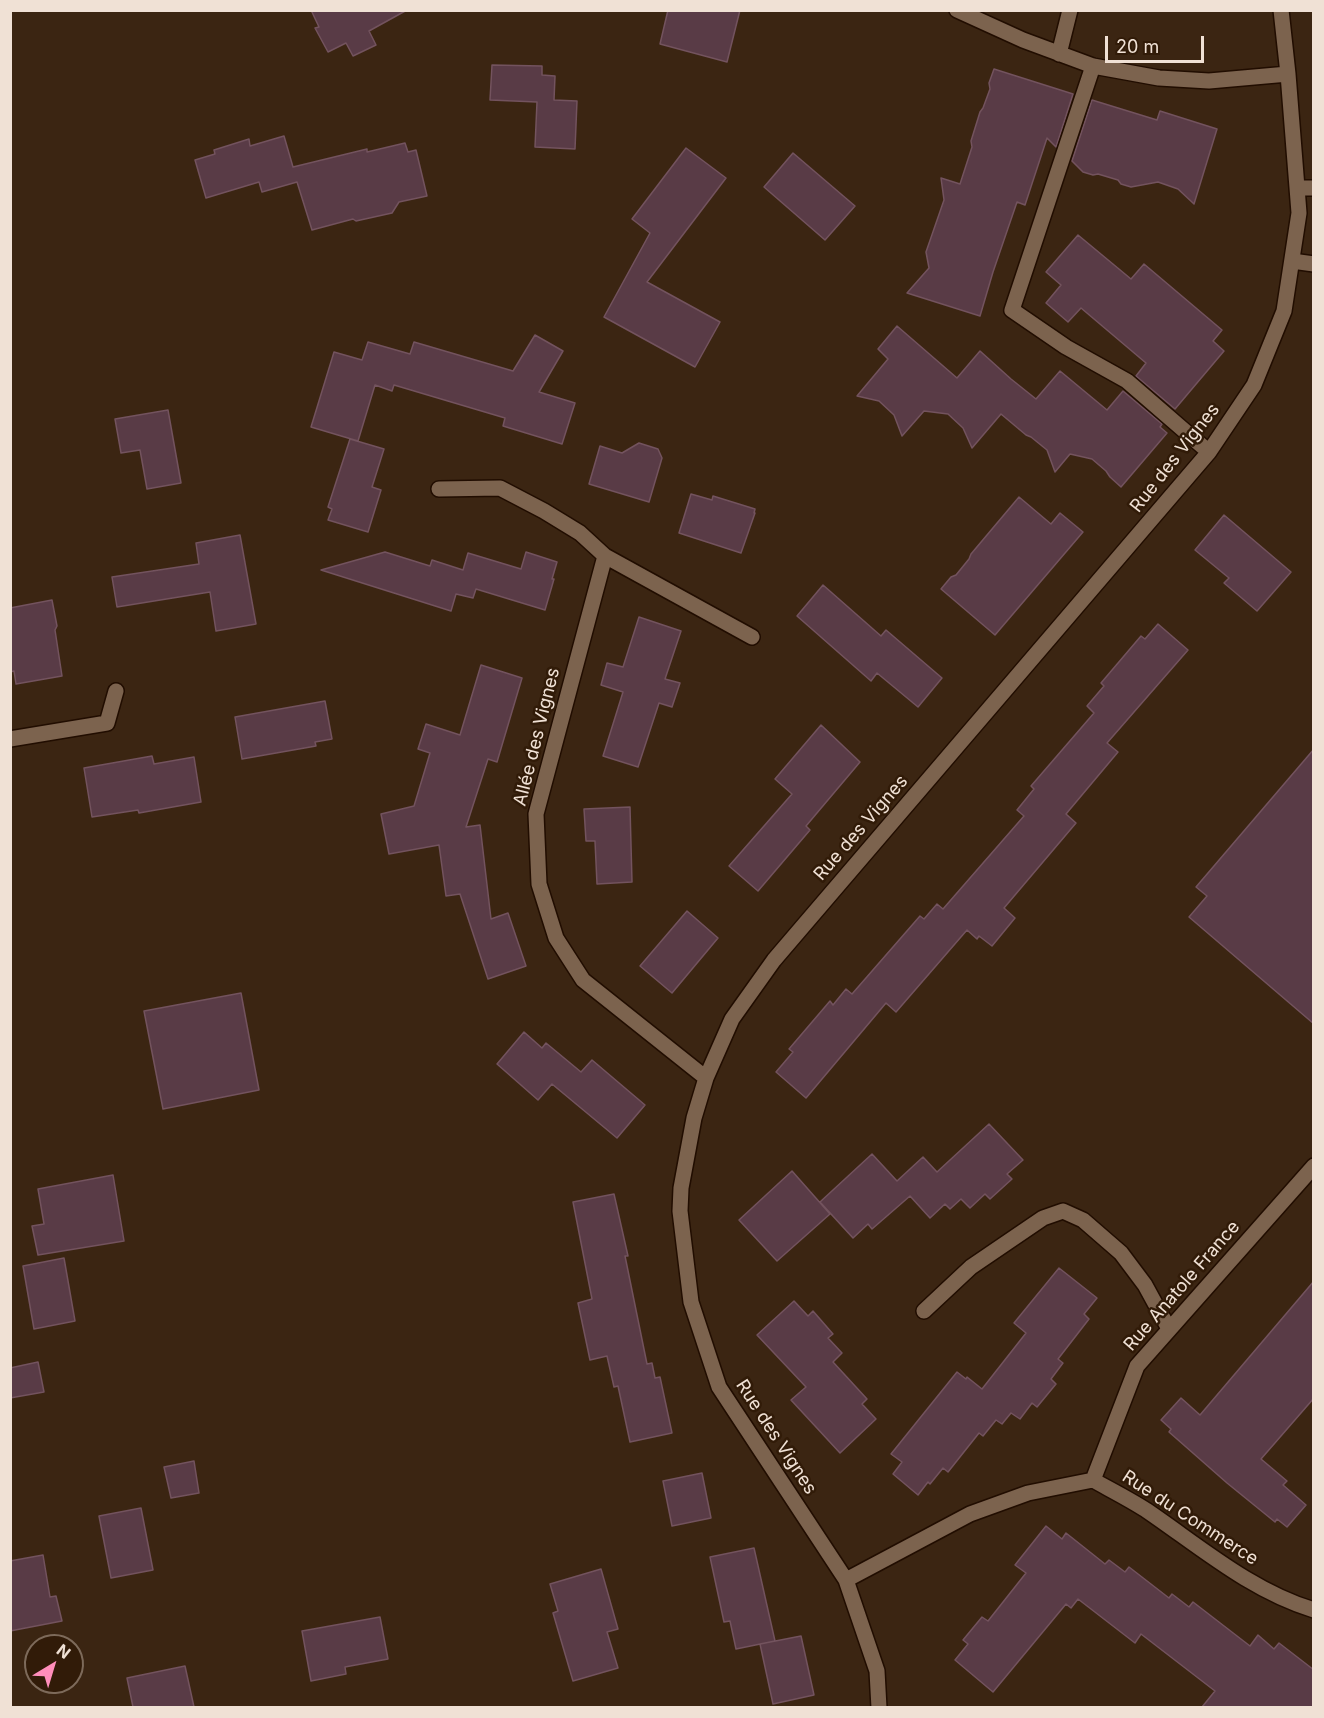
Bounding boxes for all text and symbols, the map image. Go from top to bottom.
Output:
scale bar [1108,24,1207,62]
text: 20 m [1116,36,1159,57]
street label: Rue des Vignes [1126,399,1224,517]
street label: Allée des Vignes [509,666,565,808]
street label: Rue des Vignes [809,771,913,885]
street label: Rue Anatole France [1119,1216,1245,1356]
street label: Rue des Vignes [731,1376,821,1498]
street label: Rue du Commerce [1118,1466,1262,1570]
north arrow [24,1634,84,1694]
text: N [53,1640,75,1663]

